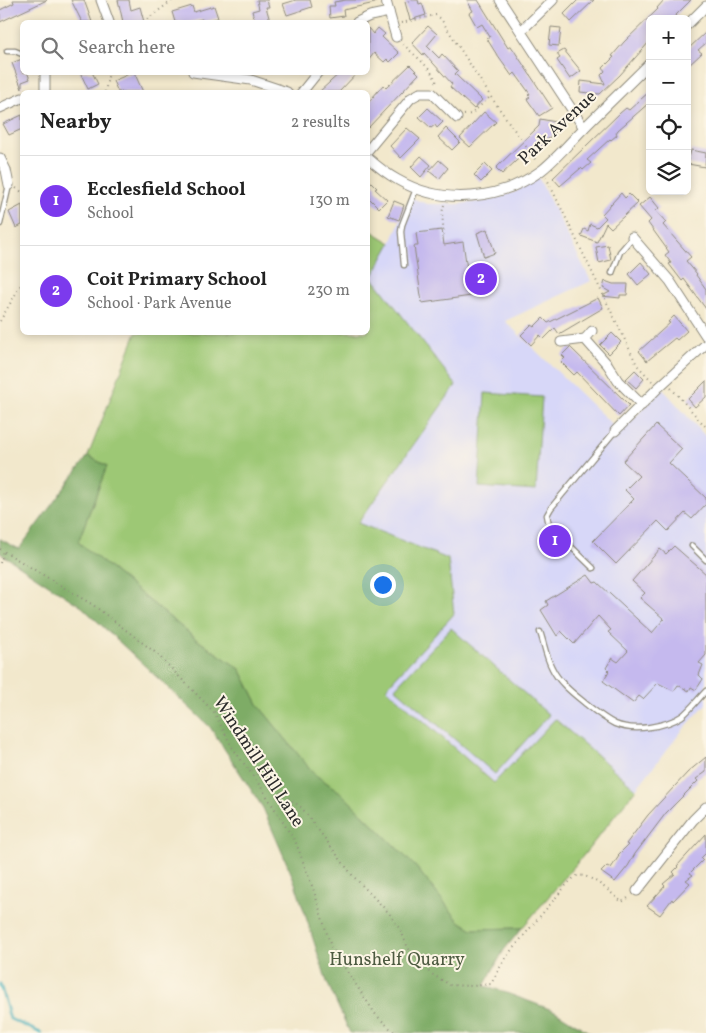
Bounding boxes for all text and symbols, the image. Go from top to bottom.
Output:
map controls [646,15,691,195]
button: + [646,15,691,60]
search box [20,20,370,75]
icon: search [38,34,66,62]
text: Search here [78,35,175,61]
button: − [646,60,691,105]
street label: Park Avenue [513,85,603,171]
button: locate [646,105,691,150]
text: Nearby [40,108,111,137]
text: 2 results [291,112,350,134]
button: layers [646,150,691,195]
text: Ecclesfield School [87,177,246,203]
text: 1 [53,190,59,212]
text: 130 m [309,190,350,212]
text: School [87,203,134,225]
pin: 2 [465,260,497,298]
text: Coit Primary School [87,267,267,293]
text: 2 [52,280,60,302]
text: 230 m [307,280,350,302]
text: School · Park Avenue [87,293,232,315]
pin: 1 [539,522,571,560]
your location [370,572,396,598]
street label: Windmill Hill Lane [206,692,310,832]
park label: Hunshelf Quarry [329,948,465,973]

